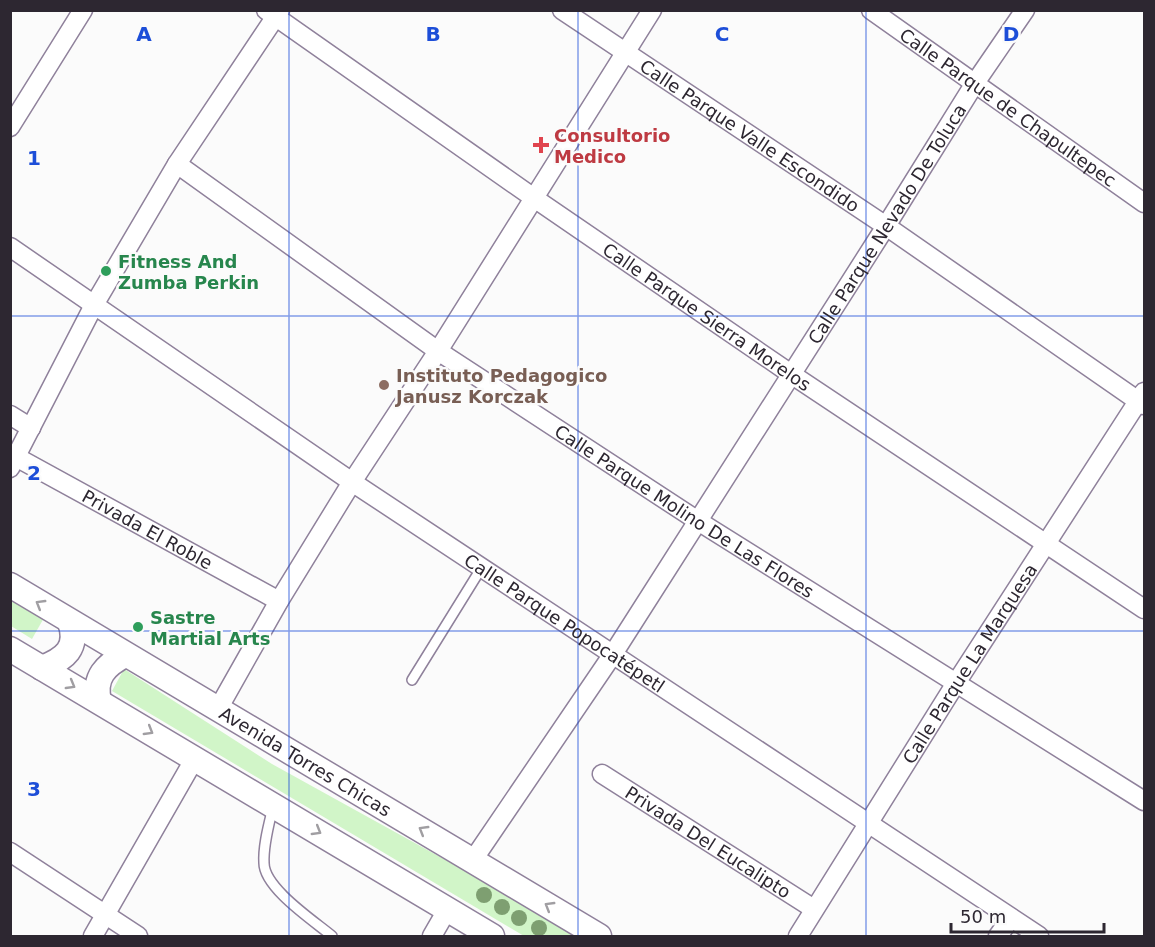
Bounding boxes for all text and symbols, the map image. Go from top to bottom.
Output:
text: A [136,22,152,46]
text: B [425,22,441,46]
text: C [715,22,729,46]
text: D [1003,22,1019,46]
street label: Calle Parque de Chapultepec [896,23,1120,191]
street label: Calle Parque Valle Escondido [636,55,864,216]
street label: Calle Parque Nevado De Toluca [803,100,970,348]
place label: Consultorio Medico [554,125,670,167]
marker: Consultorio Medico [532,136,550,154]
text: 1 [27,146,41,170]
street label: Calle Parque Sierra Morelos [599,238,815,395]
place label: Fitness And Zumba Perkin [118,251,259,293]
marker: Fitness And Zumba Perkin [99,264,113,278]
place label: Instituto Pedagogico Janusz Korczak [394,365,607,407]
marker: Instituto Pedagogico Janusz Korczak [377,378,391,392]
street label: Calle Parque Molino De Las Flores [551,420,818,602]
text: 2 [27,461,41,485]
street label: Privada El Roble [79,485,216,573]
street label: Calle Parque Popocatépetl [461,549,669,696]
street label: Calle Parque La Marquesa [898,559,1041,767]
one-way arrow [36,599,46,611]
place label: Sastre Martial Arts [150,607,270,649]
marker: Sastre Martial Arts [131,620,145,634]
one-way arrow [64,678,75,689]
street label: Avenida Torres Chicas [216,702,395,820]
one-way arrow [143,724,153,736]
text: 3 [27,777,41,801]
street label: Privada Del Eucalipto [622,781,795,902]
one-way arrow [311,824,321,835]
one-way arrow [419,826,429,838]
scale bar [951,896,1104,934]
one-way arrow [545,902,555,914]
text: 50 m [960,906,1006,927]

